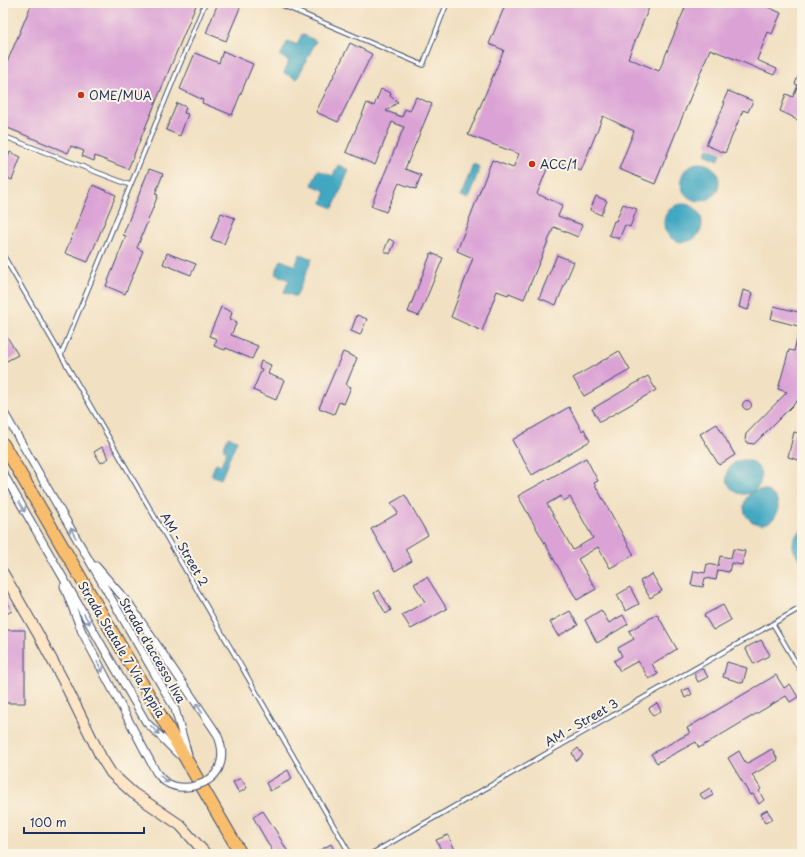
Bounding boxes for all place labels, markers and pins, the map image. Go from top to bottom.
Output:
place label: OME/MUA [89,86,152,104]
marker: OME/MUA [76,90,86,100]
place label: ACC/1 [540,155,577,173]
marker: ACC/1 [527,159,537,169]

